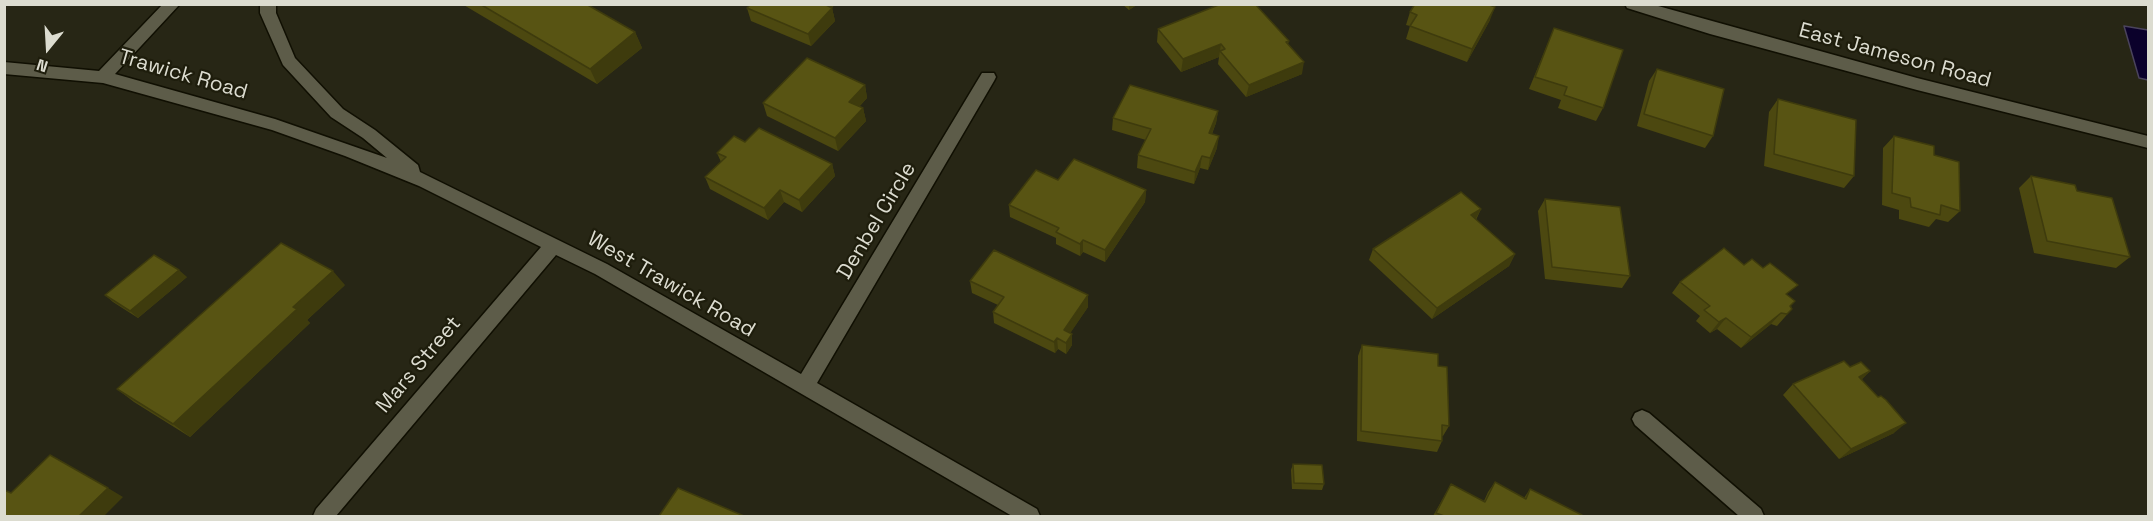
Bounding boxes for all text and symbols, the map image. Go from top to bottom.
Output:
north arrow [18,18,78,78]
street label: East Jameson Road [1796,18,1994,94]
street label: Trawick Road [116,45,250,105]
text: N [34,54,51,77]
street label: Denbel Circle [832,158,922,284]
street label: West Trawick Road [583,227,759,343]
street label: Mars Street [371,311,467,419]

